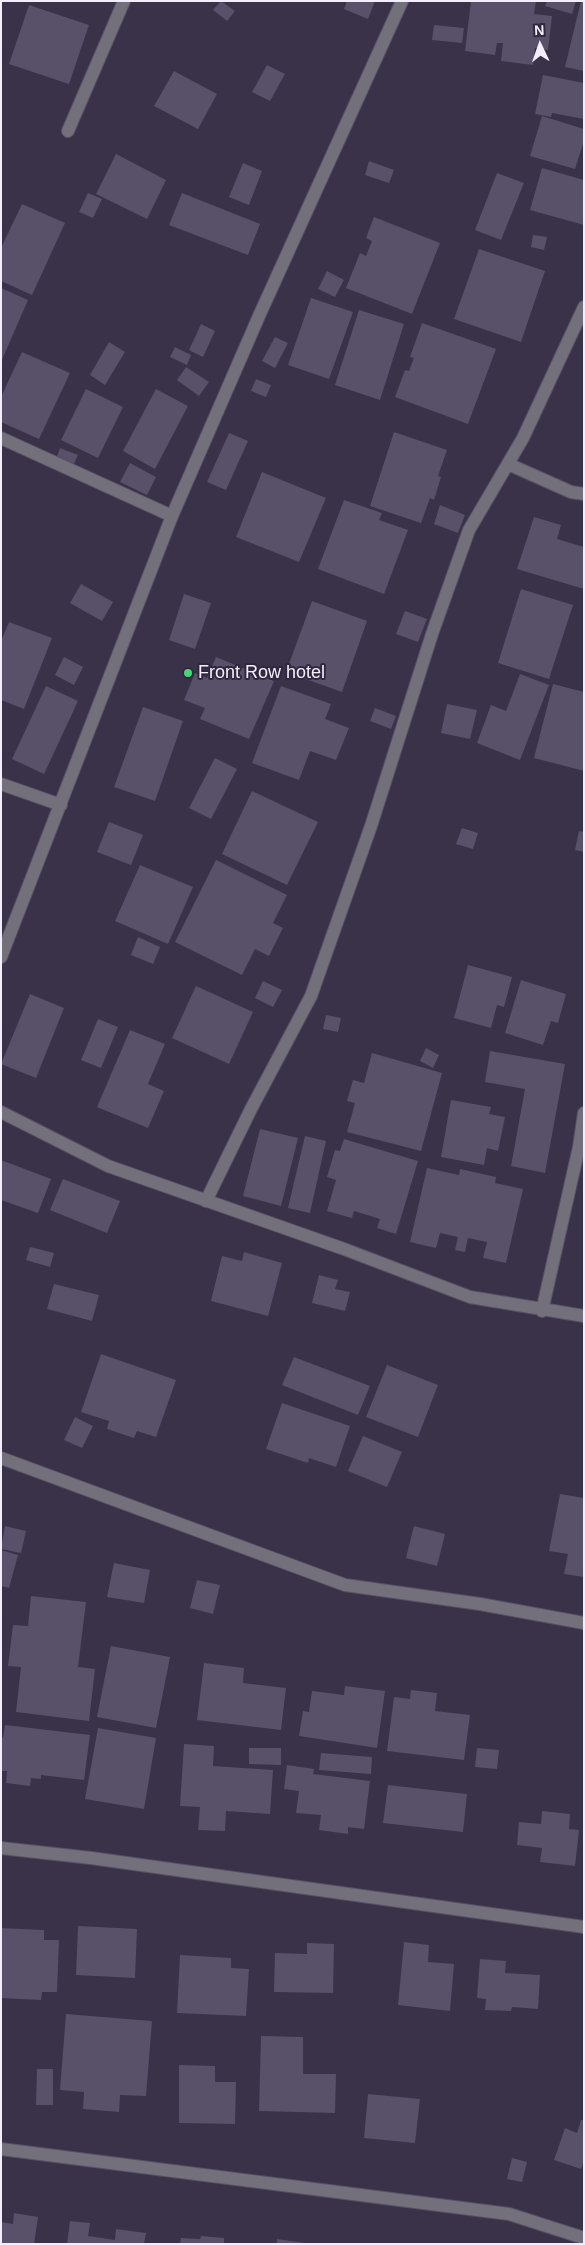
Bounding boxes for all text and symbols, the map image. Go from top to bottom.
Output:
north arrow [515,20,565,70]
text: N [534,22,545,38]
place label: Front Row hotel [198,662,325,684]
marker: Front Row hotel [182,667,194,679]

